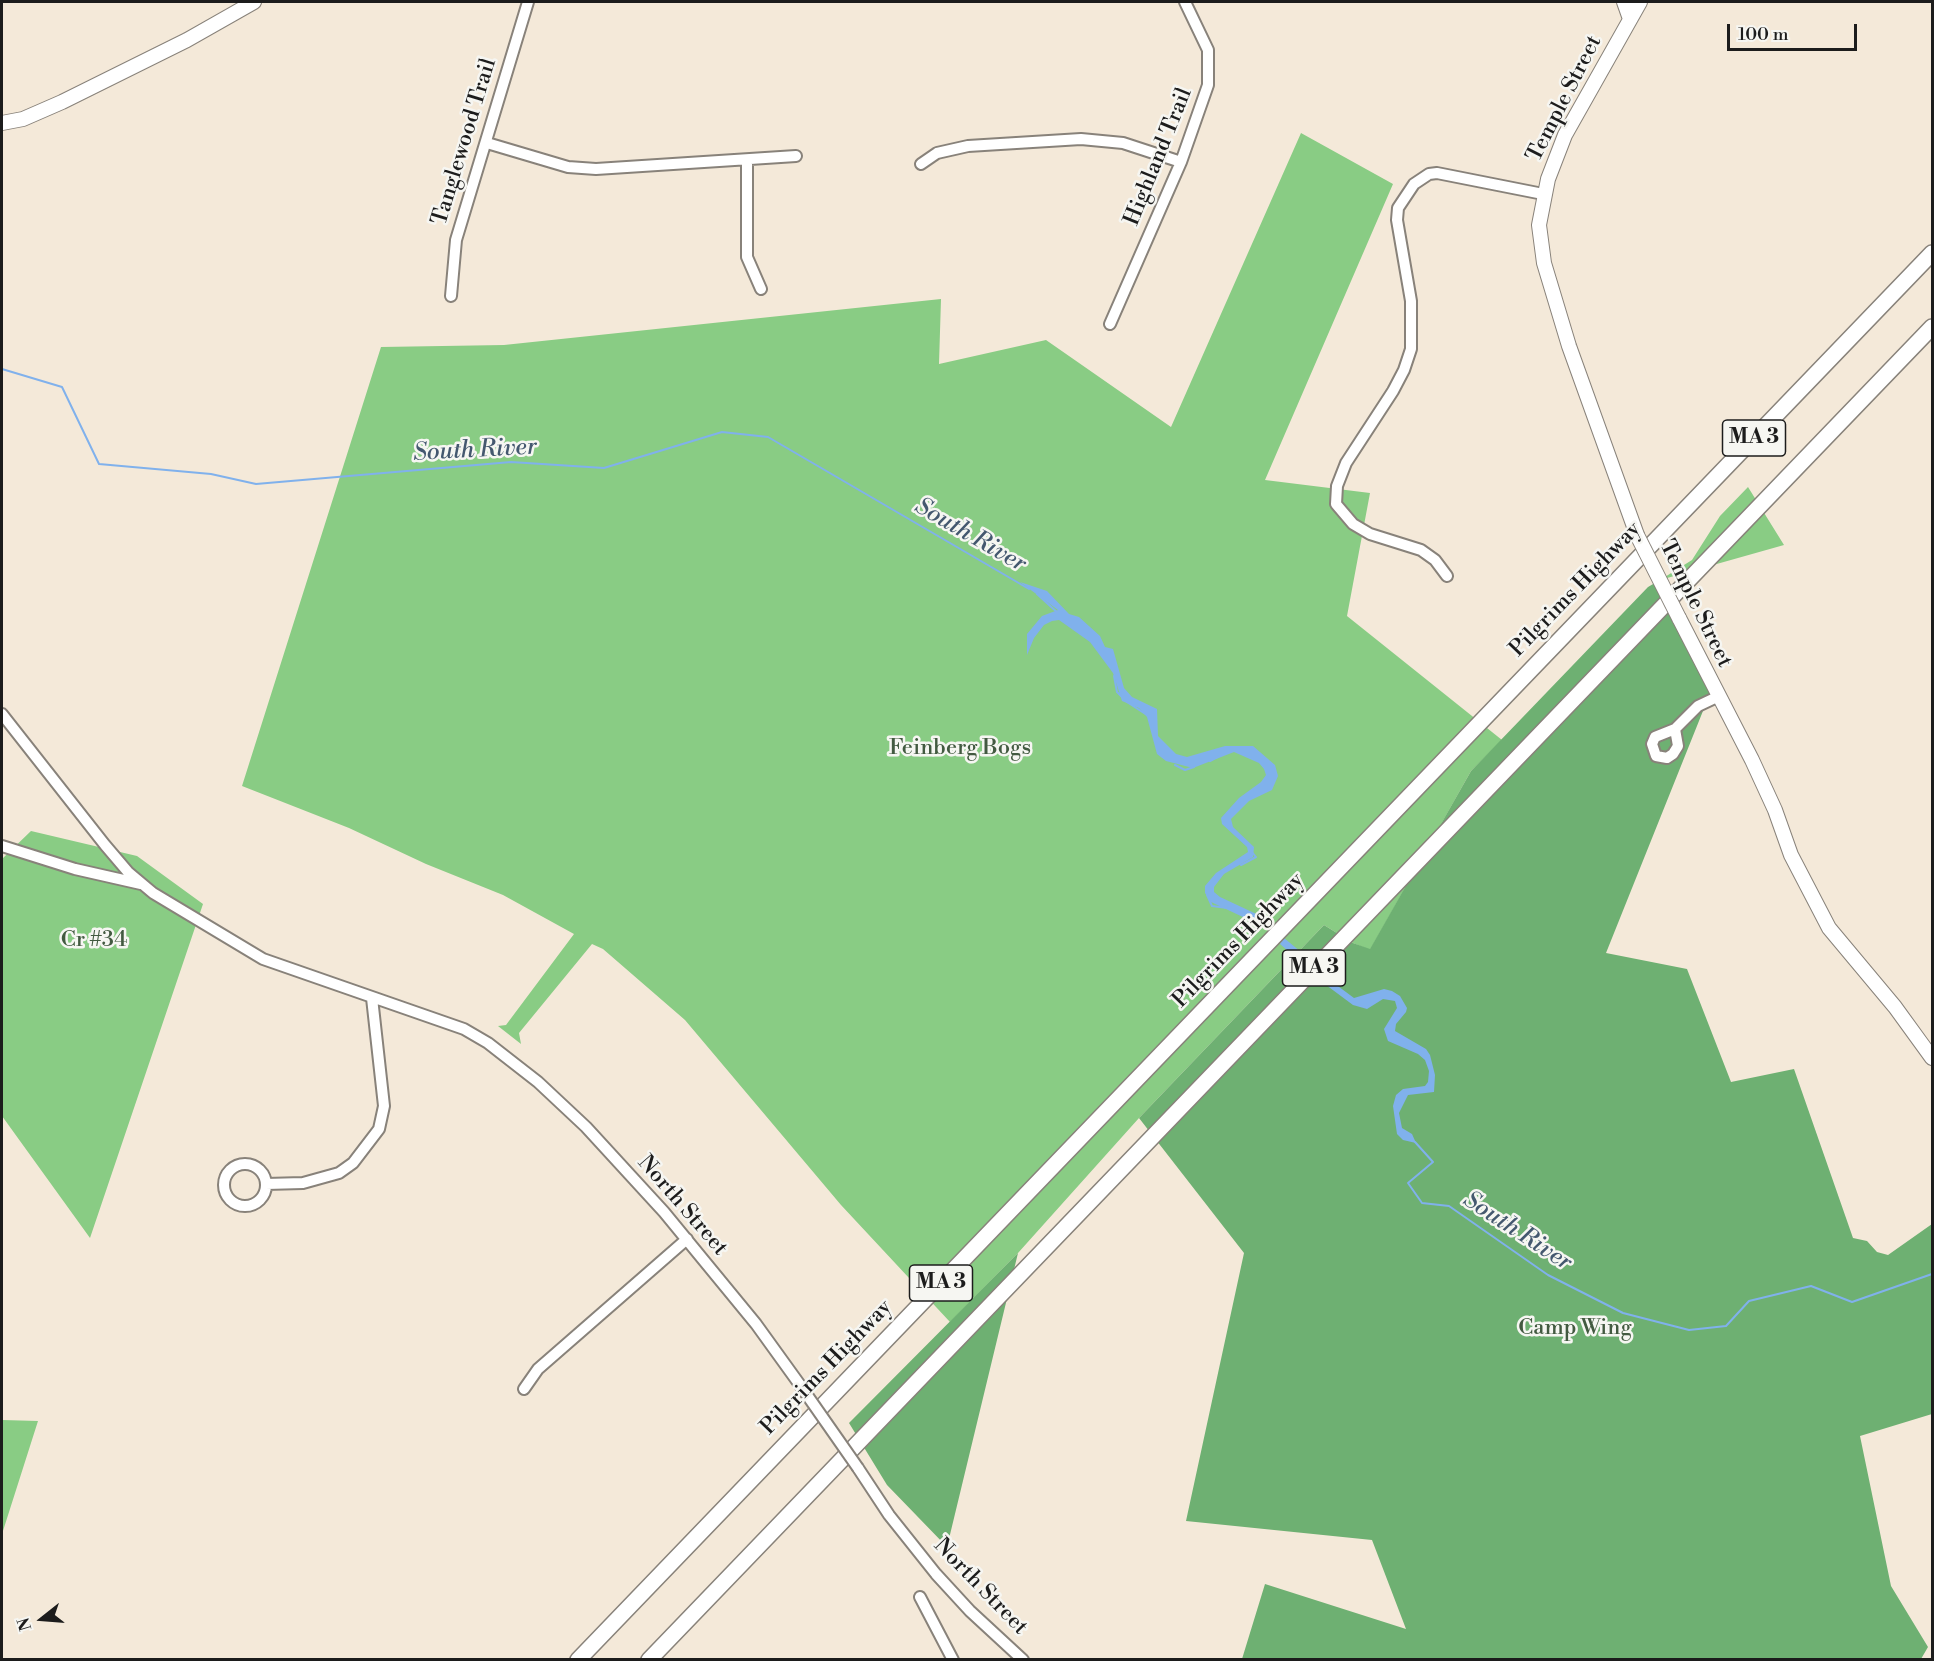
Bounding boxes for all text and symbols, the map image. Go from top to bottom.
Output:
scale bar [1730,12,1860,50]
text: 100 m [1738,23,1789,46]
street label: Temple Street [1522,31,1608,167]
street label: Tanglewood Trail [427,55,503,229]
street label: Highland Trail [1119,84,1199,230]
road number: MA 3 [1722,420,1786,456]
water label: South River [412,433,538,469]
water label: South River [909,493,1031,579]
street label: Pilgrims Highway [1505,517,1647,663]
street label: Temple Street [1653,536,1737,672]
park label: Feinberg Bogs [889,736,1031,762]
street label: Pilgrims Highway [1168,868,1310,1014]
park label: Cr #34 [61,928,127,954]
road number: MA 3 [1282,950,1346,986]
street label: North Street [631,1151,733,1261]
water label: South River [1457,1186,1577,1278]
road number: MA 3 [910,1265,972,1301]
street label: Pilgrims Highway [756,1295,898,1441]
park label: Camp Wing [1518,1316,1632,1342]
street label: North Street [927,1533,1033,1641]
north arrow [12,1589,72,1649]
text: N [13,1615,36,1633]

